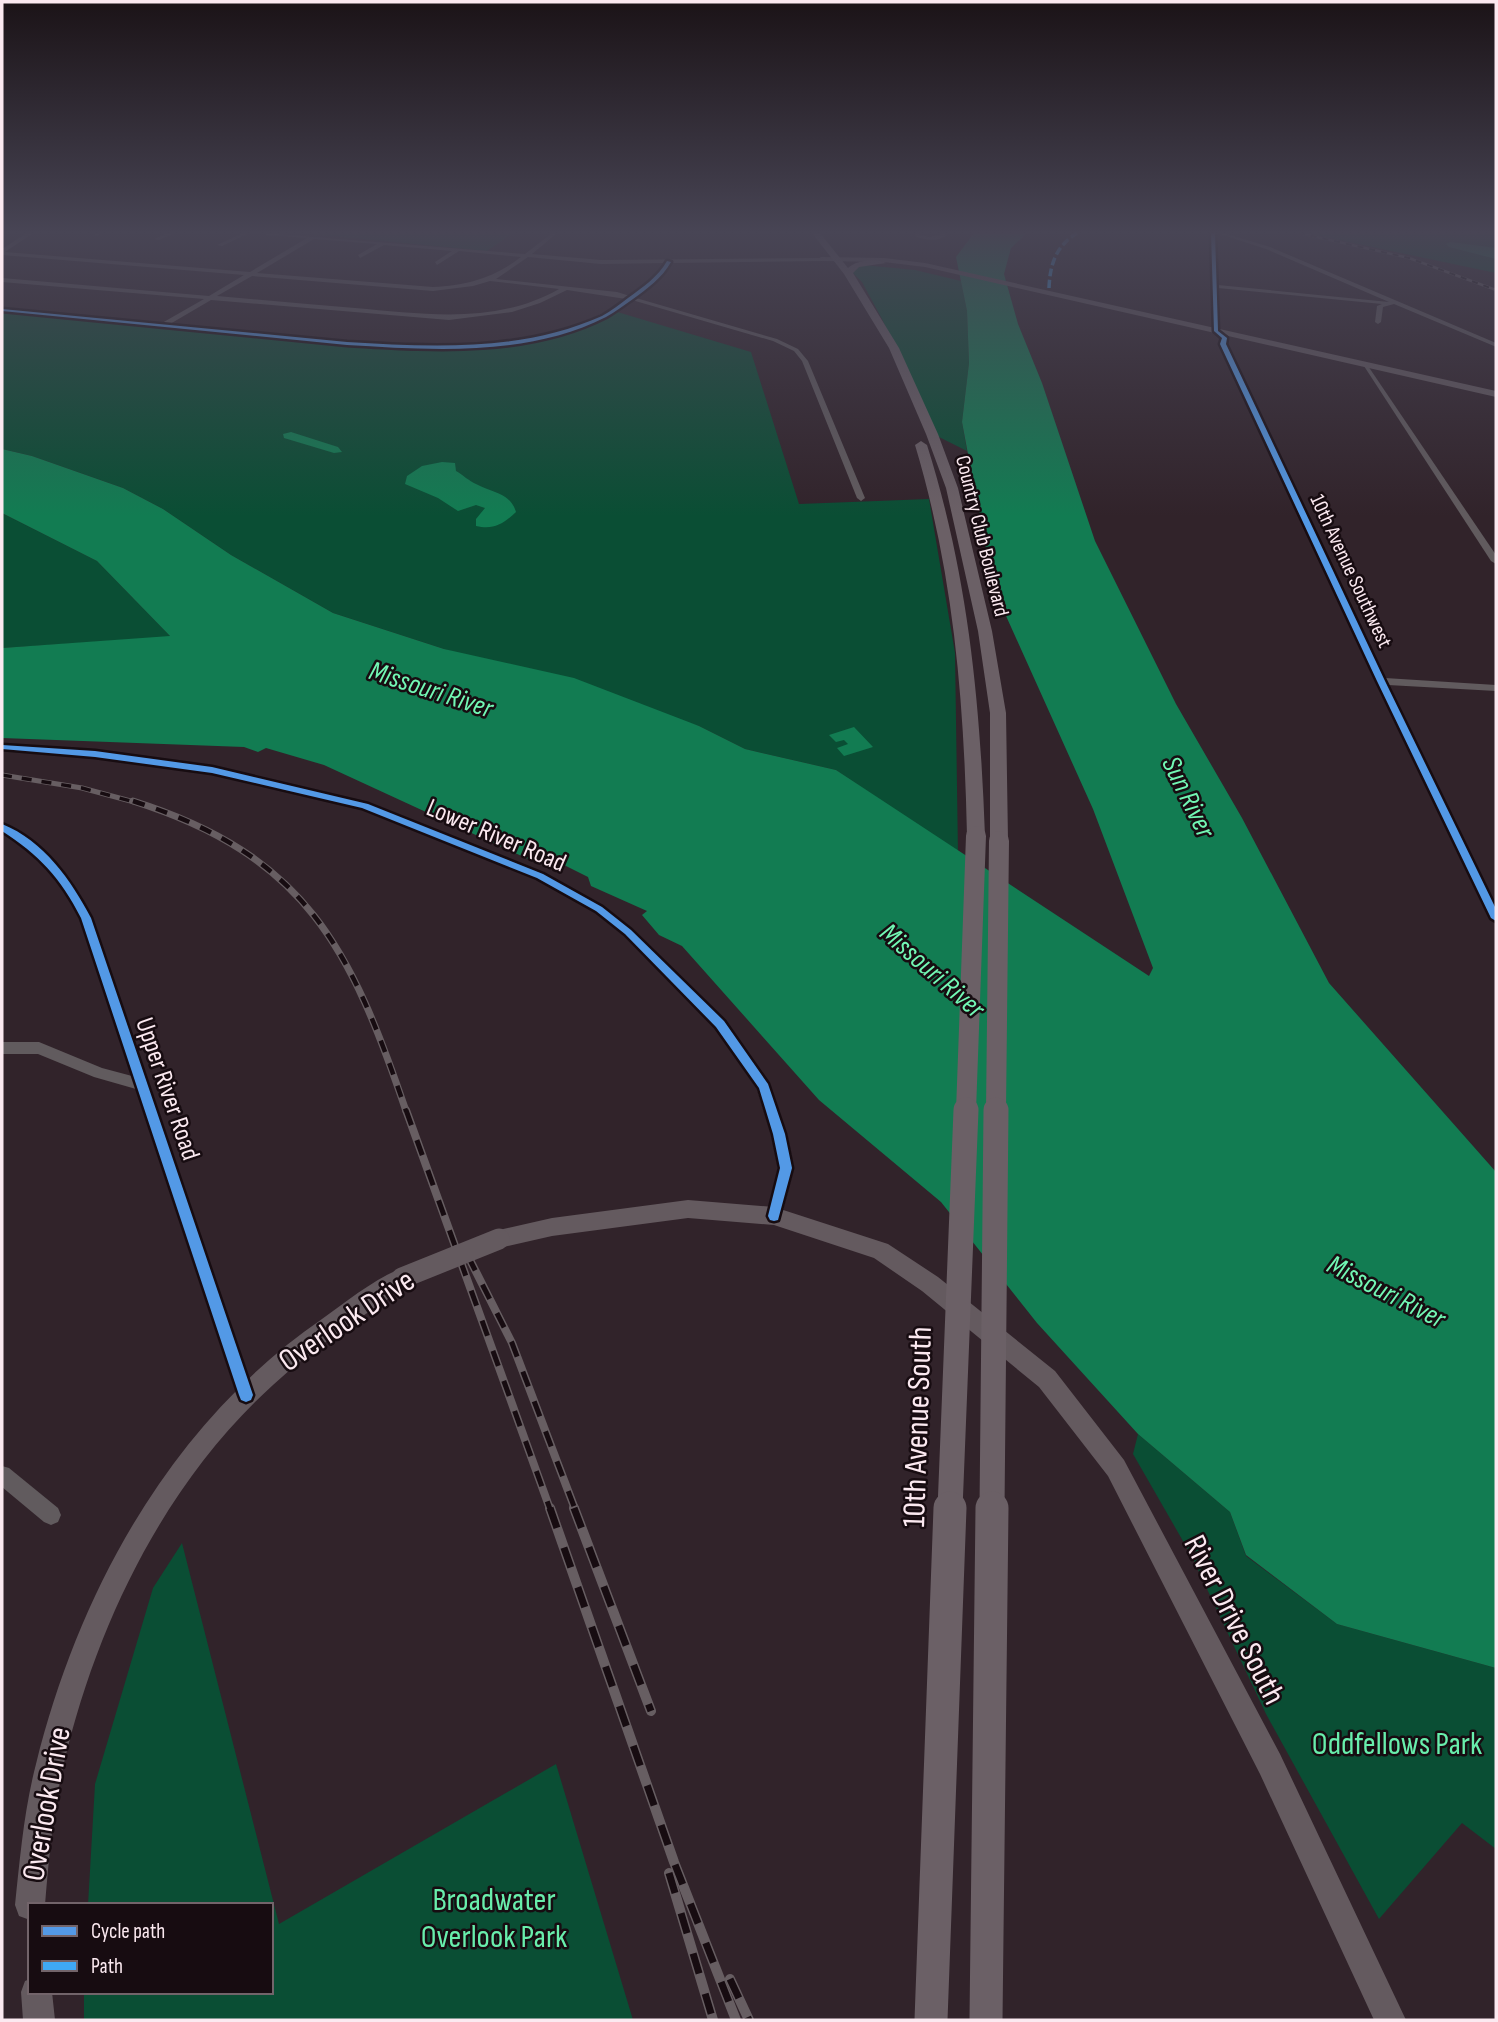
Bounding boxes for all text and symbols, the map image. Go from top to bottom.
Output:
street label: Country Club Boulevard [950,453,1014,619]
street label: 10th Avenue Southwest [1305,490,1397,652]
water label: Missouri River [365,655,498,726]
water label: Sun River [1154,751,1222,844]
street label: Lower River Road [422,793,570,879]
water label: Missouri River [873,917,992,1026]
street label: Upper River Road [128,1014,206,1164]
water label: Missouri River [1321,1248,1452,1336]
street label: Overlook Drive [272,1261,422,1381]
street label: 10th Avenue South [895,1326,941,1528]
street label: River Drive South [1175,1529,1293,1711]
street label: Overlook Drive [14,1724,80,1884]
park label: Oddfellows Park [1312,1725,1482,1764]
park label: Broadwater Overlook Park [421,1881,567,1957]
legend [28,1903,273,1994]
text: Cycle path [91,1919,165,1944]
text: Path [91,1954,123,1979]

